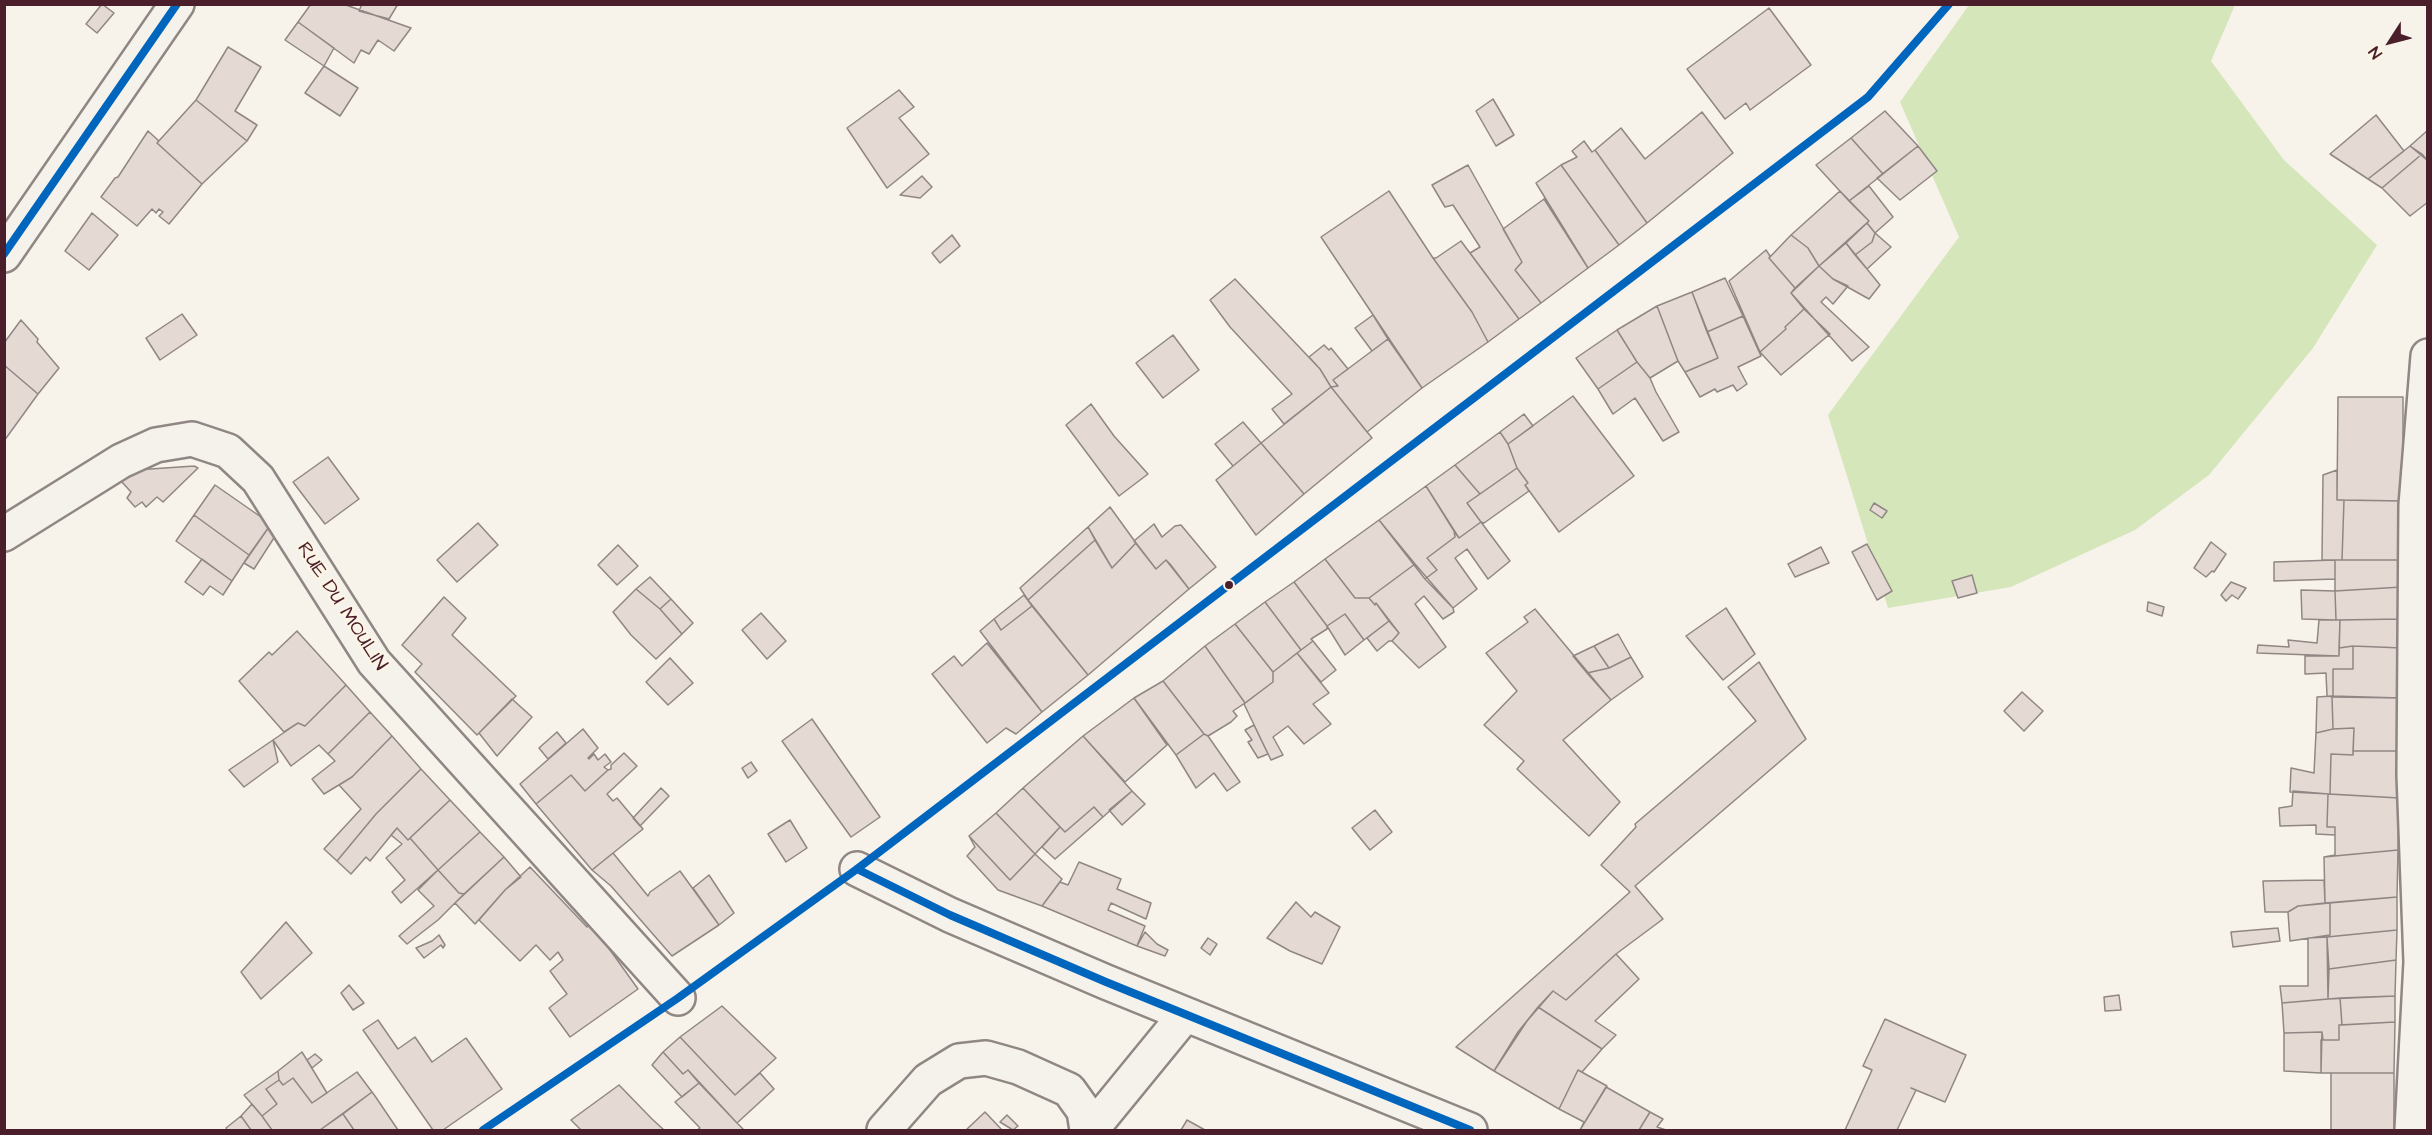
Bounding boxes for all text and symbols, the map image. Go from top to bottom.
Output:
north arrow [2360,12,2420,72]
text: N [2364,42,2387,63]
street label: RUE DU MOULIN [291,538,391,676]
unlabelled marker [1223,579,1235,591]

